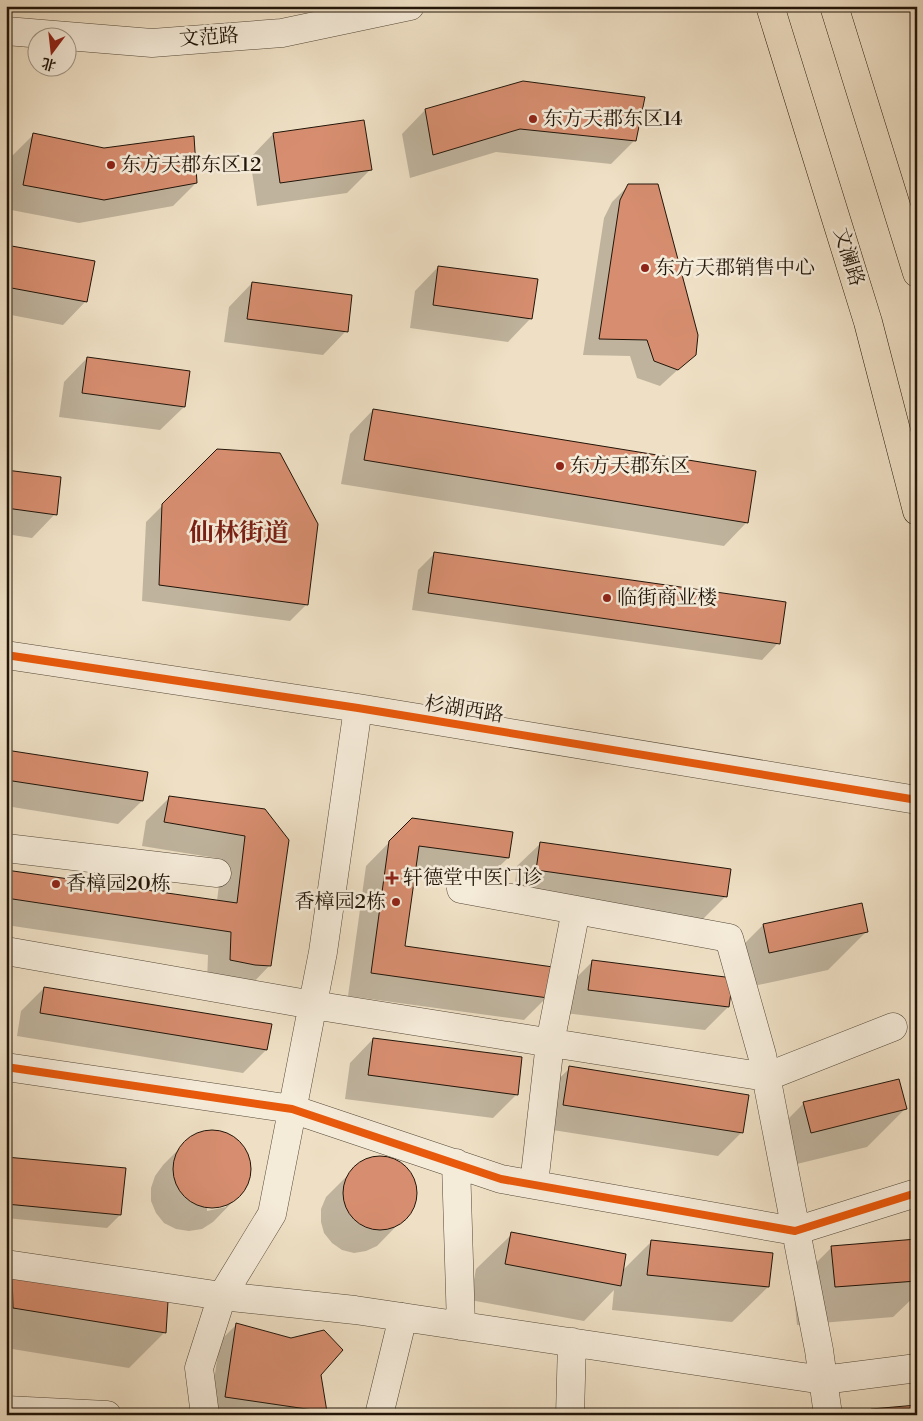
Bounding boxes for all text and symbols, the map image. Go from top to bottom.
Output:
street label: 文范路 [178,23,240,53]
north arrow [28,28,78,78]
text: 北 [40,53,58,74]
place label: 东方天郡东区14 [543,107,683,132]
marker: 东方天郡东区14 [527,113,539,125]
place label: 东方天郡东区12 [121,153,261,178]
marker: 东方天郡东区12 [105,159,117,171]
street label: 文澜路 [827,225,869,289]
place label: 东方天郡销售中心 [655,256,815,281]
marker: 东方天郡销售中心 [639,262,651,274]
place label: 东方天郡东区 [570,454,690,479]
marker: 东方天郡东区 [554,460,566,472]
district label: 仙林街道 [189,518,289,549]
place label: 临街商业楼 [617,586,717,611]
marker: 临街商业楼 [601,592,613,604]
street label: 杉湖西路 [423,691,505,729]
place label: 轩德堂中医门诊 [403,866,543,891]
marker: 轩德堂中医门诊 [385,871,399,885]
place label: 香樟园20栋 [66,872,171,897]
marker: 香樟园20栋 [50,878,62,890]
place label: 香樟园2栋 [295,890,386,915]
marker: 香樟园2栋 [390,896,402,908]

